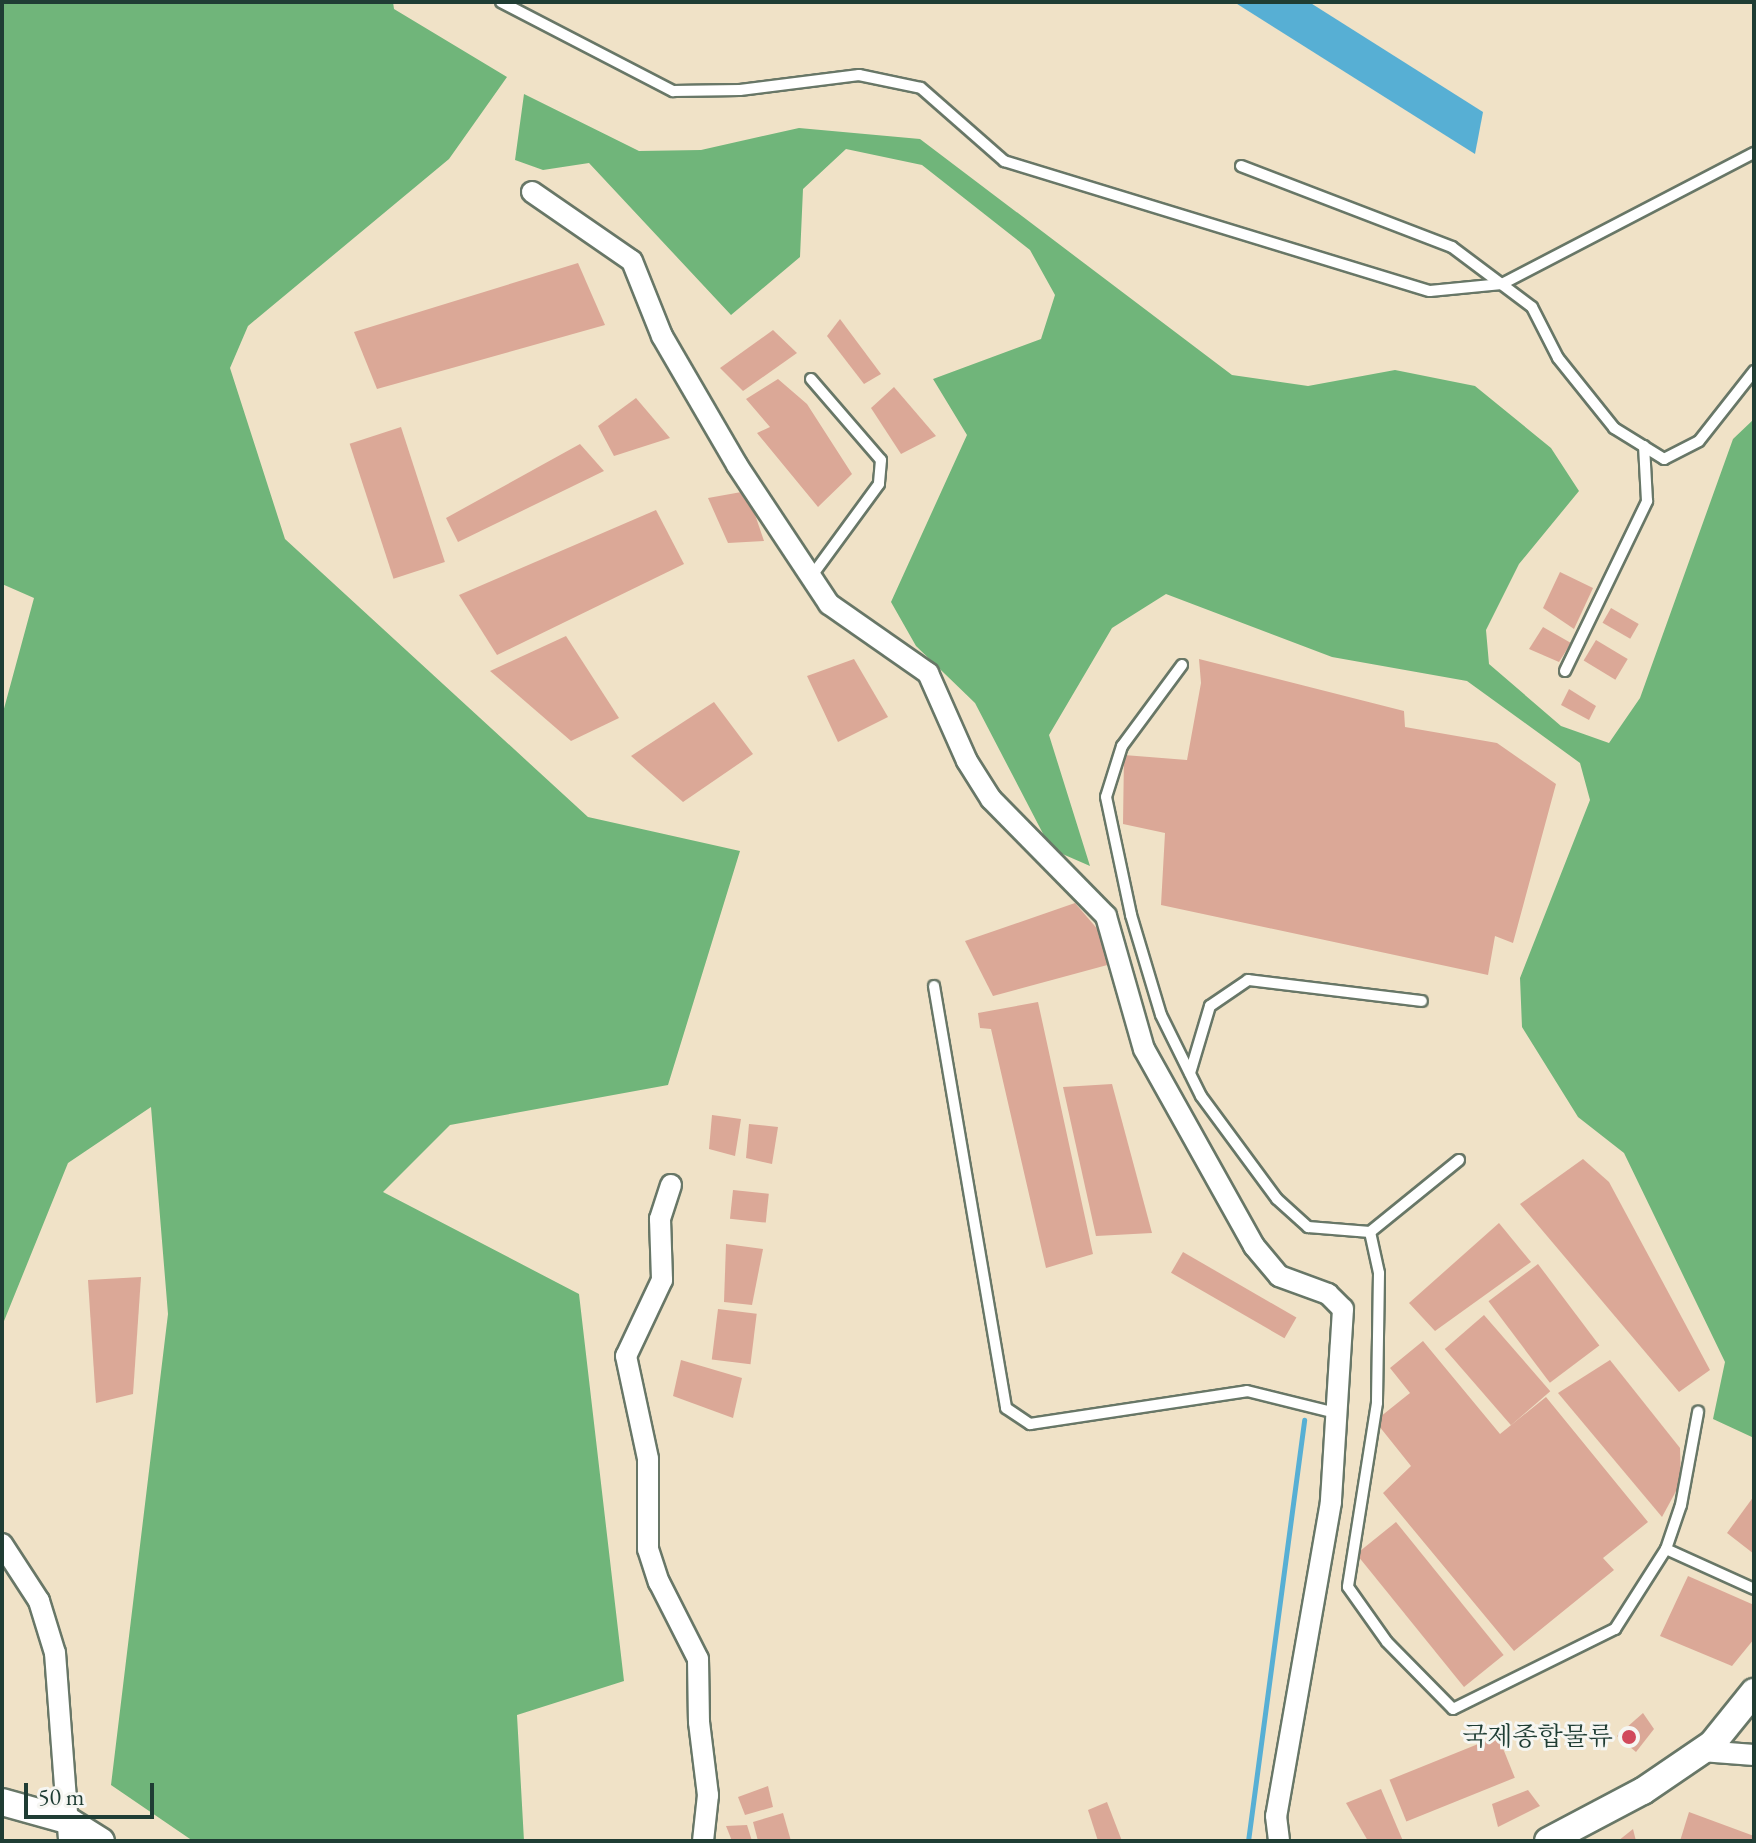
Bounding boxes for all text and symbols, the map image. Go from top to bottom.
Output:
place label: 국제종합물류 [1462,1721,1613,1753]
marker: 국제종합물류 [1620,1728,1638,1746]
scale bar [28,1767,158,1817]
text: 50 m [38,1781,85,1812]

